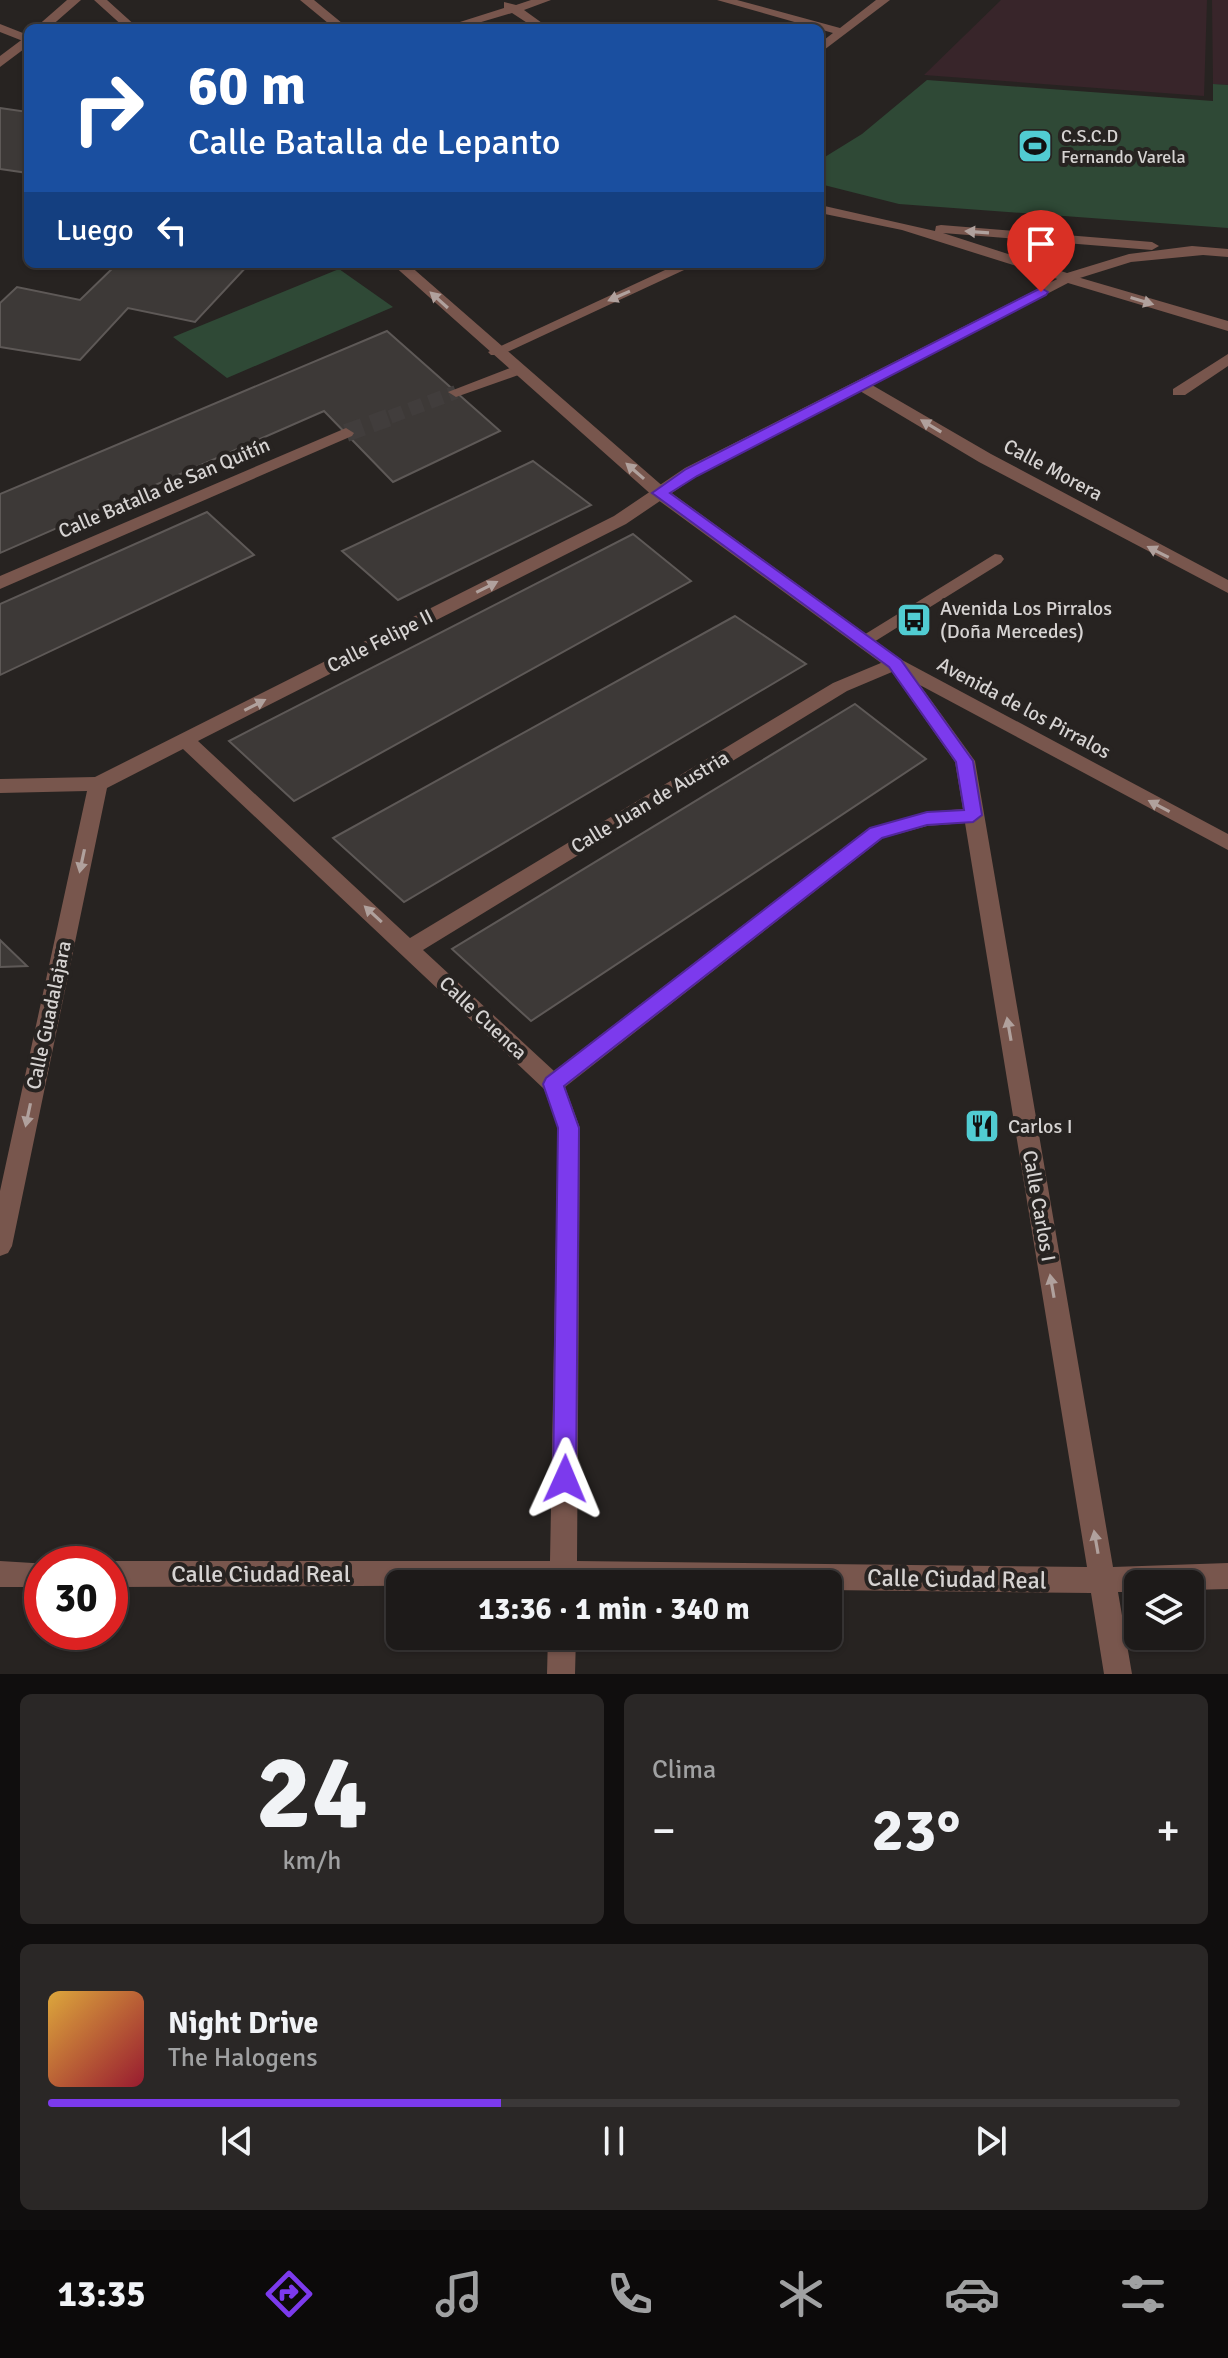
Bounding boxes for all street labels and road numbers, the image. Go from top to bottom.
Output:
street label: Calle Batalla de San Quitín [54,432,274,544]
street label: Calle Morera [999,433,1107,507]
street label: Calle Felipe II [323,604,437,678]
street label: Avenida de los Pirralos [933,652,1115,764]
street label: Calle Juan de Austria [566,745,734,859]
street label: Calle Guadalajara [21,938,77,1092]
street label: Calle Cuenca [434,971,532,1065]
street label: Calle Carlos I [1017,1149,1061,1263]
street label: Calle Ciudad Real [171,1559,351,1589]
street label: Calle Ciudad Real [867,1562,1047,1596]

